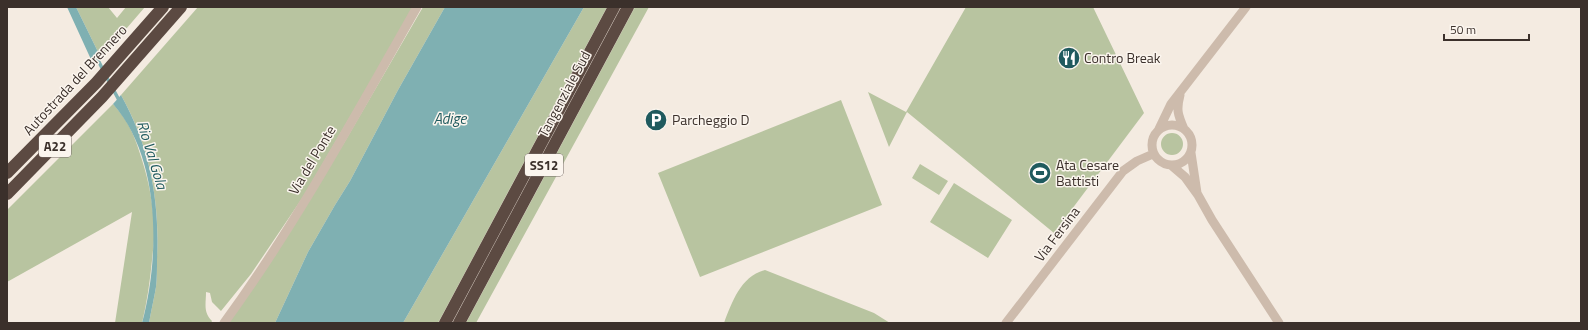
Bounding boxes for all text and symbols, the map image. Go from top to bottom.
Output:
scale bar [1444,16,1529,42]
street label: Autostrada del Brennero [18,20,132,140]
text: 50 m [1450,20,1476,39]
restaurant icon: Contro Break [1056,45,1082,71]
street label: Tangenziale Sud [532,47,595,141]
place label: Contro Break [1084,47,1161,68]
water label: Adige [434,107,467,130]
parking icon: Parcheggio D [643,107,669,133]
place label: Parcheggio D [672,109,750,130]
water label: Rio Val Gola [131,118,174,193]
street label: Via del Ponte [283,121,340,198]
road number: A22 [39,135,71,157]
road number: SS12 [525,154,563,176]
place label: Ata Cesare Battisti [1056,154,1119,191]
sports icon: Ata Cesare Battisti [1027,160,1053,186]
street label: Via Fersina [1029,202,1084,266]

